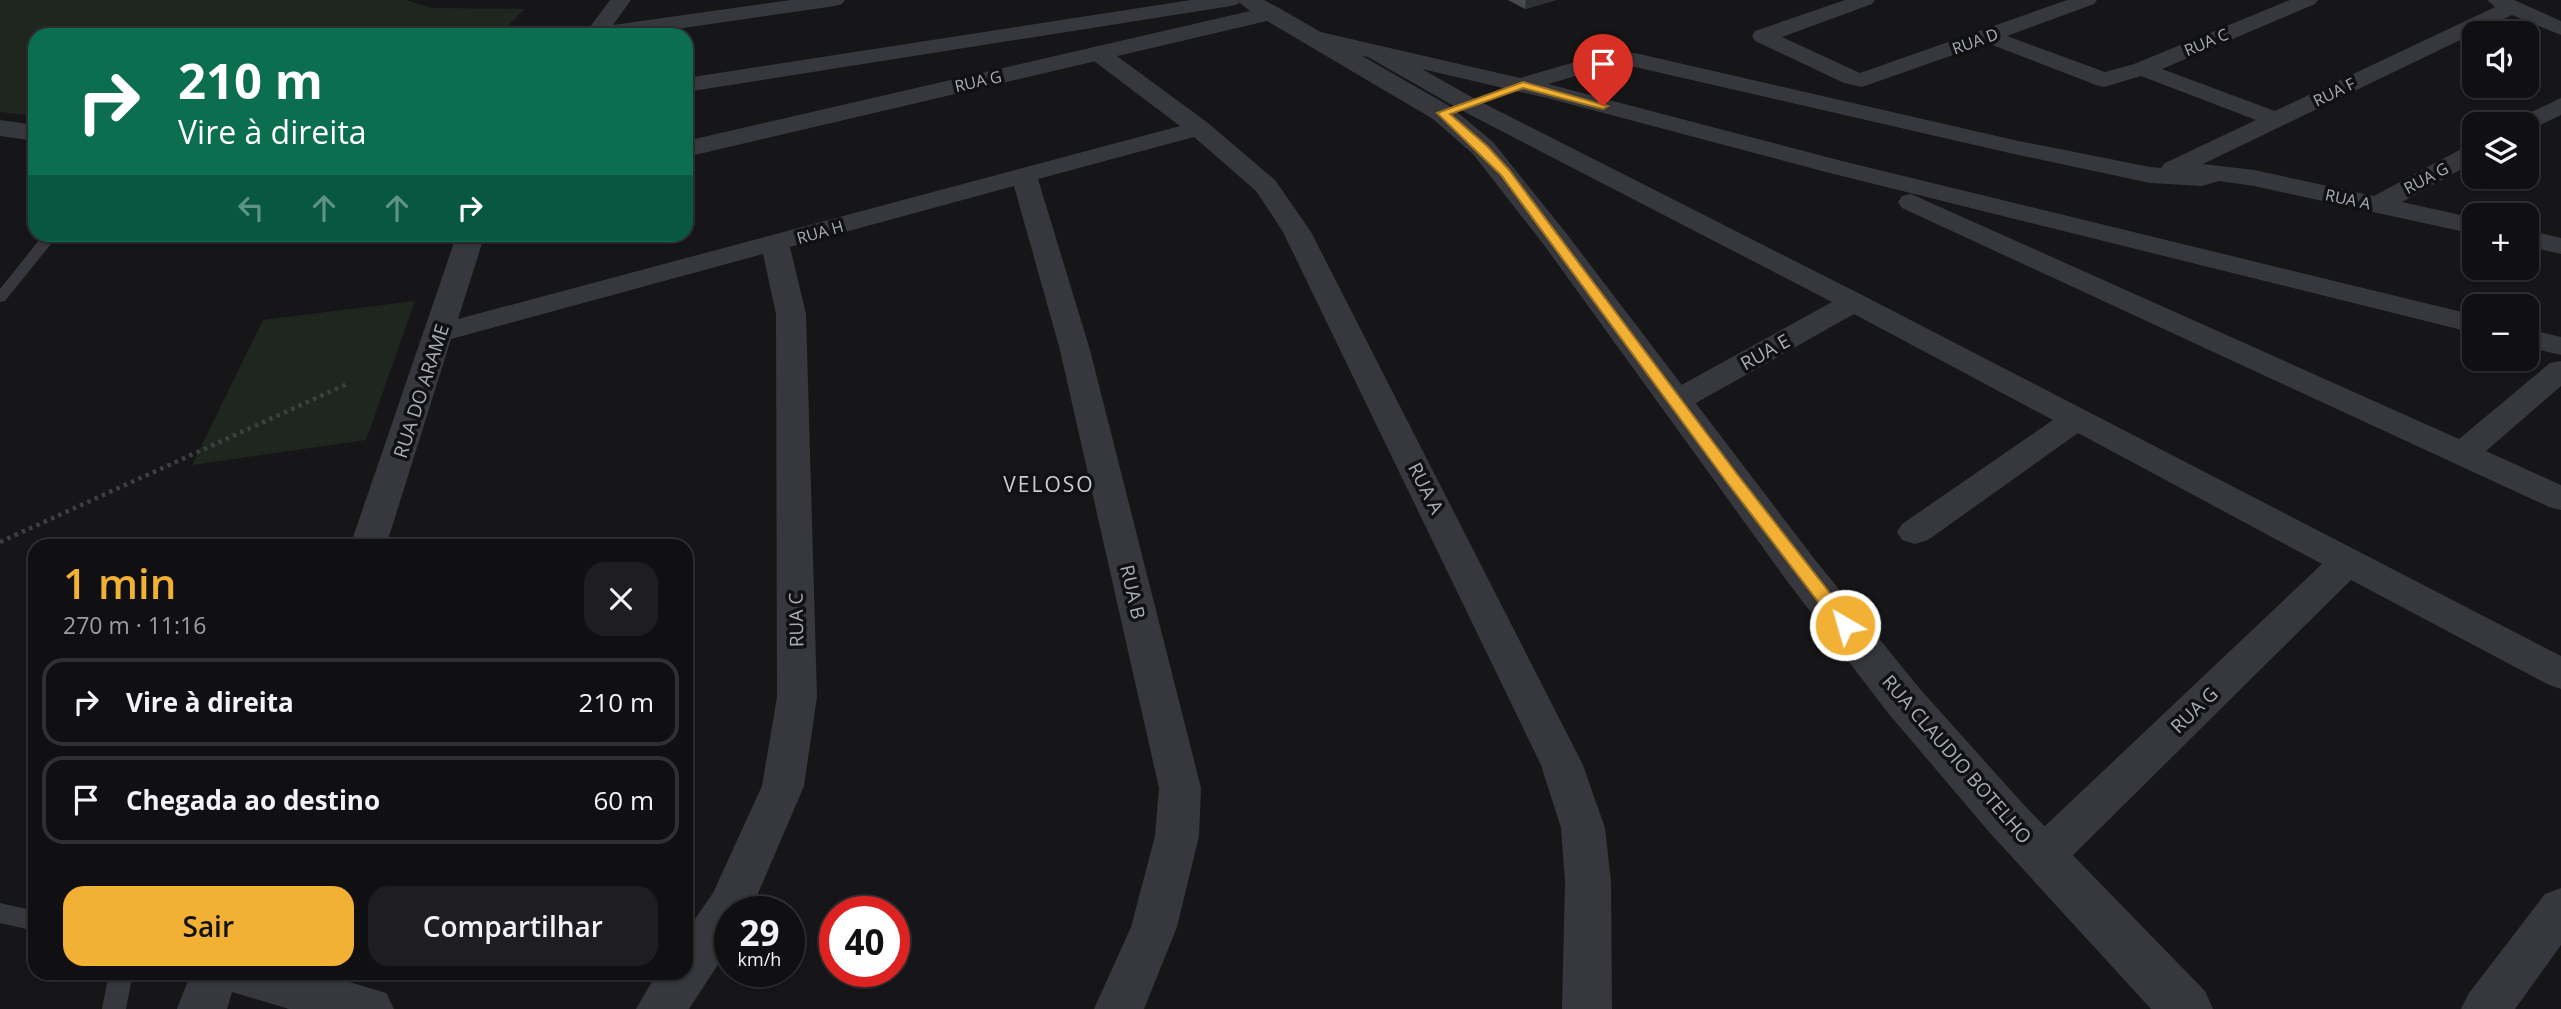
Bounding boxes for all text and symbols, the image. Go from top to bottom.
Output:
map controls [2462,21,2539,371]
button: sound [2462,21,2539,98]
street label: RUA D [1949,23,2001,59]
street label: RUA C [2181,23,2231,61]
pin [1573,34,1633,106]
icon: arrive [1584,45,1622,83]
text: 210 m [178,47,323,113]
icon: right [63,56,154,147]
street label: RUA G [952,65,1004,97]
street label: RUA F [2309,72,2359,112]
text: Vire à direita [178,110,367,153]
button: layers [2462,112,2539,189]
street label: RUA G [2400,157,2452,199]
street label: RUA A [2323,183,2374,215]
icon: left [232,189,270,227]
icon: ahead [305,189,343,227]
icon: ahead [378,189,416,227]
icon: right [451,189,489,227]
button: + [2462,203,2539,280]
street label: RUA H [794,215,846,249]
button: − [2462,294,2539,371]
street label: RUA DO ARAME [387,321,455,461]
street label: RUA E [1735,328,1795,376]
street label: RUA A [1402,458,1450,518]
district label: VELOSO [1003,470,1095,498]
text: 1 min [63,554,176,611]
button: close [584,562,658,636]
street label: RUA B [1114,562,1152,622]
position arrow [1808,588,1882,662]
street label: RUA C [783,592,809,647]
text: 270 m · 11:16 [63,609,206,641]
street label: RUA CLAUDIO BOTELHO [1876,669,2038,849]
street label: RUA G [2165,681,2223,739]
icon: right [67,683,105,721]
text: Vire à direita [126,684,294,720]
text: 210 m [579,684,654,720]
icon: arrive [67,781,105,819]
text: Chegada ao destino [126,782,380,818]
text: 60 m [593,782,654,818]
button: Sair [63,886,354,966]
button: Compartilhar [368,886,658,966]
speed limit sign: 40 [819,896,910,987]
text: 29 [739,909,780,956]
text: km/h [738,947,781,971]

